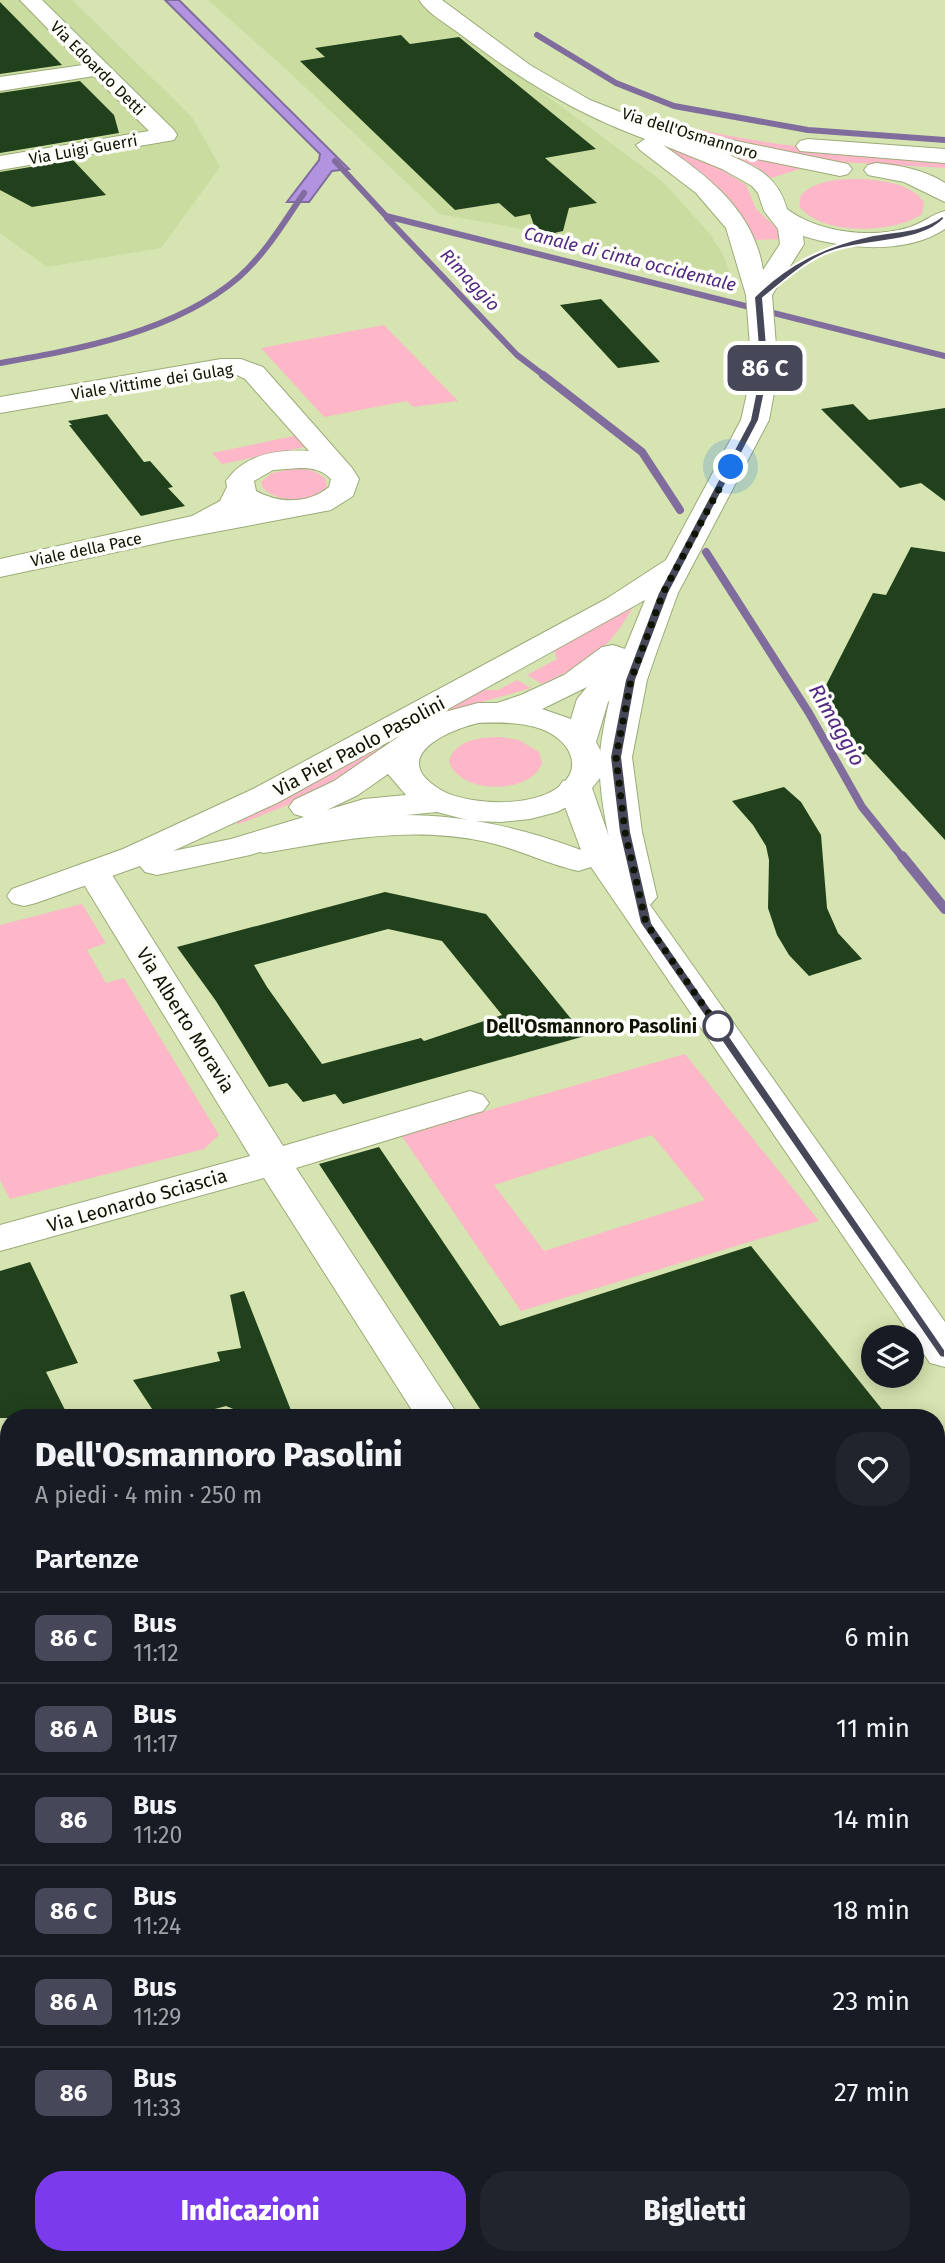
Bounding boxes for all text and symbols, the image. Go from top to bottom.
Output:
street label: Via Edoardo Detti [46,17,149,120]
street label: Via dell'Osmannoro [619,104,760,163]
street label: Via Luigi Guerri [27,131,139,168]
water label: Canale di cinta occidentale [522,222,738,296]
water label: Rimaggio [435,244,505,316]
line badge: 86 C [716,345,814,391]
text: 86 C [742,354,788,382]
street label: Viale Vittime dei Gulag [70,359,235,404]
your location [713,449,748,484]
street label: Viale della Pace [29,528,143,571]
water label: Rimaggio [803,679,871,771]
street label: Via Pier Paolo Pasolini [270,691,449,801]
street label: Via Alberto Moravia [132,943,240,1097]
marker: Dell'Osmannoro Pasolini [703,1011,733,1041]
place label: Dell'Osmannoro Pasolini [486,1015,697,1038]
street label: Via Leonardo Sciascia [45,1164,230,1237]
map controls [861,1325,924,1388]
button: layers [861,1325,924,1388]
button: heart [836,1432,910,1506]
text: Dell'Osmannoro Pasolini [35,1435,402,1475]
text: A piedi · 4 min · 250 m [35,1481,262,1509]
text: Partenze [35,1544,139,1575]
text: Bus [133,1608,176,1639]
text: 6 min [844,1622,910,1653]
text: 86 C [50,1624,97,1652]
text: 11:12 [133,1639,179,1667]
text: Bus [133,1699,176,1730]
text: 11 min [836,1713,910,1744]
text: 86 A [50,1715,97,1743]
text: 11:17 [133,1730,177,1758]
text: Bus [133,1790,176,1821]
text: 14 min [833,1804,910,1835]
text: 86 [60,1806,87,1834]
text: 11:20 [133,1821,182,1849]
text: Bus [133,1881,176,1912]
text: 18 min [833,1895,910,1926]
text: 86 C [50,1897,97,1925]
text: 11:24 [133,1912,181,1940]
text: Bus [133,1972,176,2003]
text: 23 min [833,1986,910,2017]
text: 86 A [50,1988,97,2016]
text: 11:29 [133,2003,181,2031]
text: Bus [133,2063,176,2094]
text: 27 min [834,2077,910,2108]
text: 86 [60,2079,87,2107]
text: 11:33 [133,2094,181,2122]
button: Indicazioni [35,2171,466,2251]
button: Biglietti [480,2171,910,2251]

